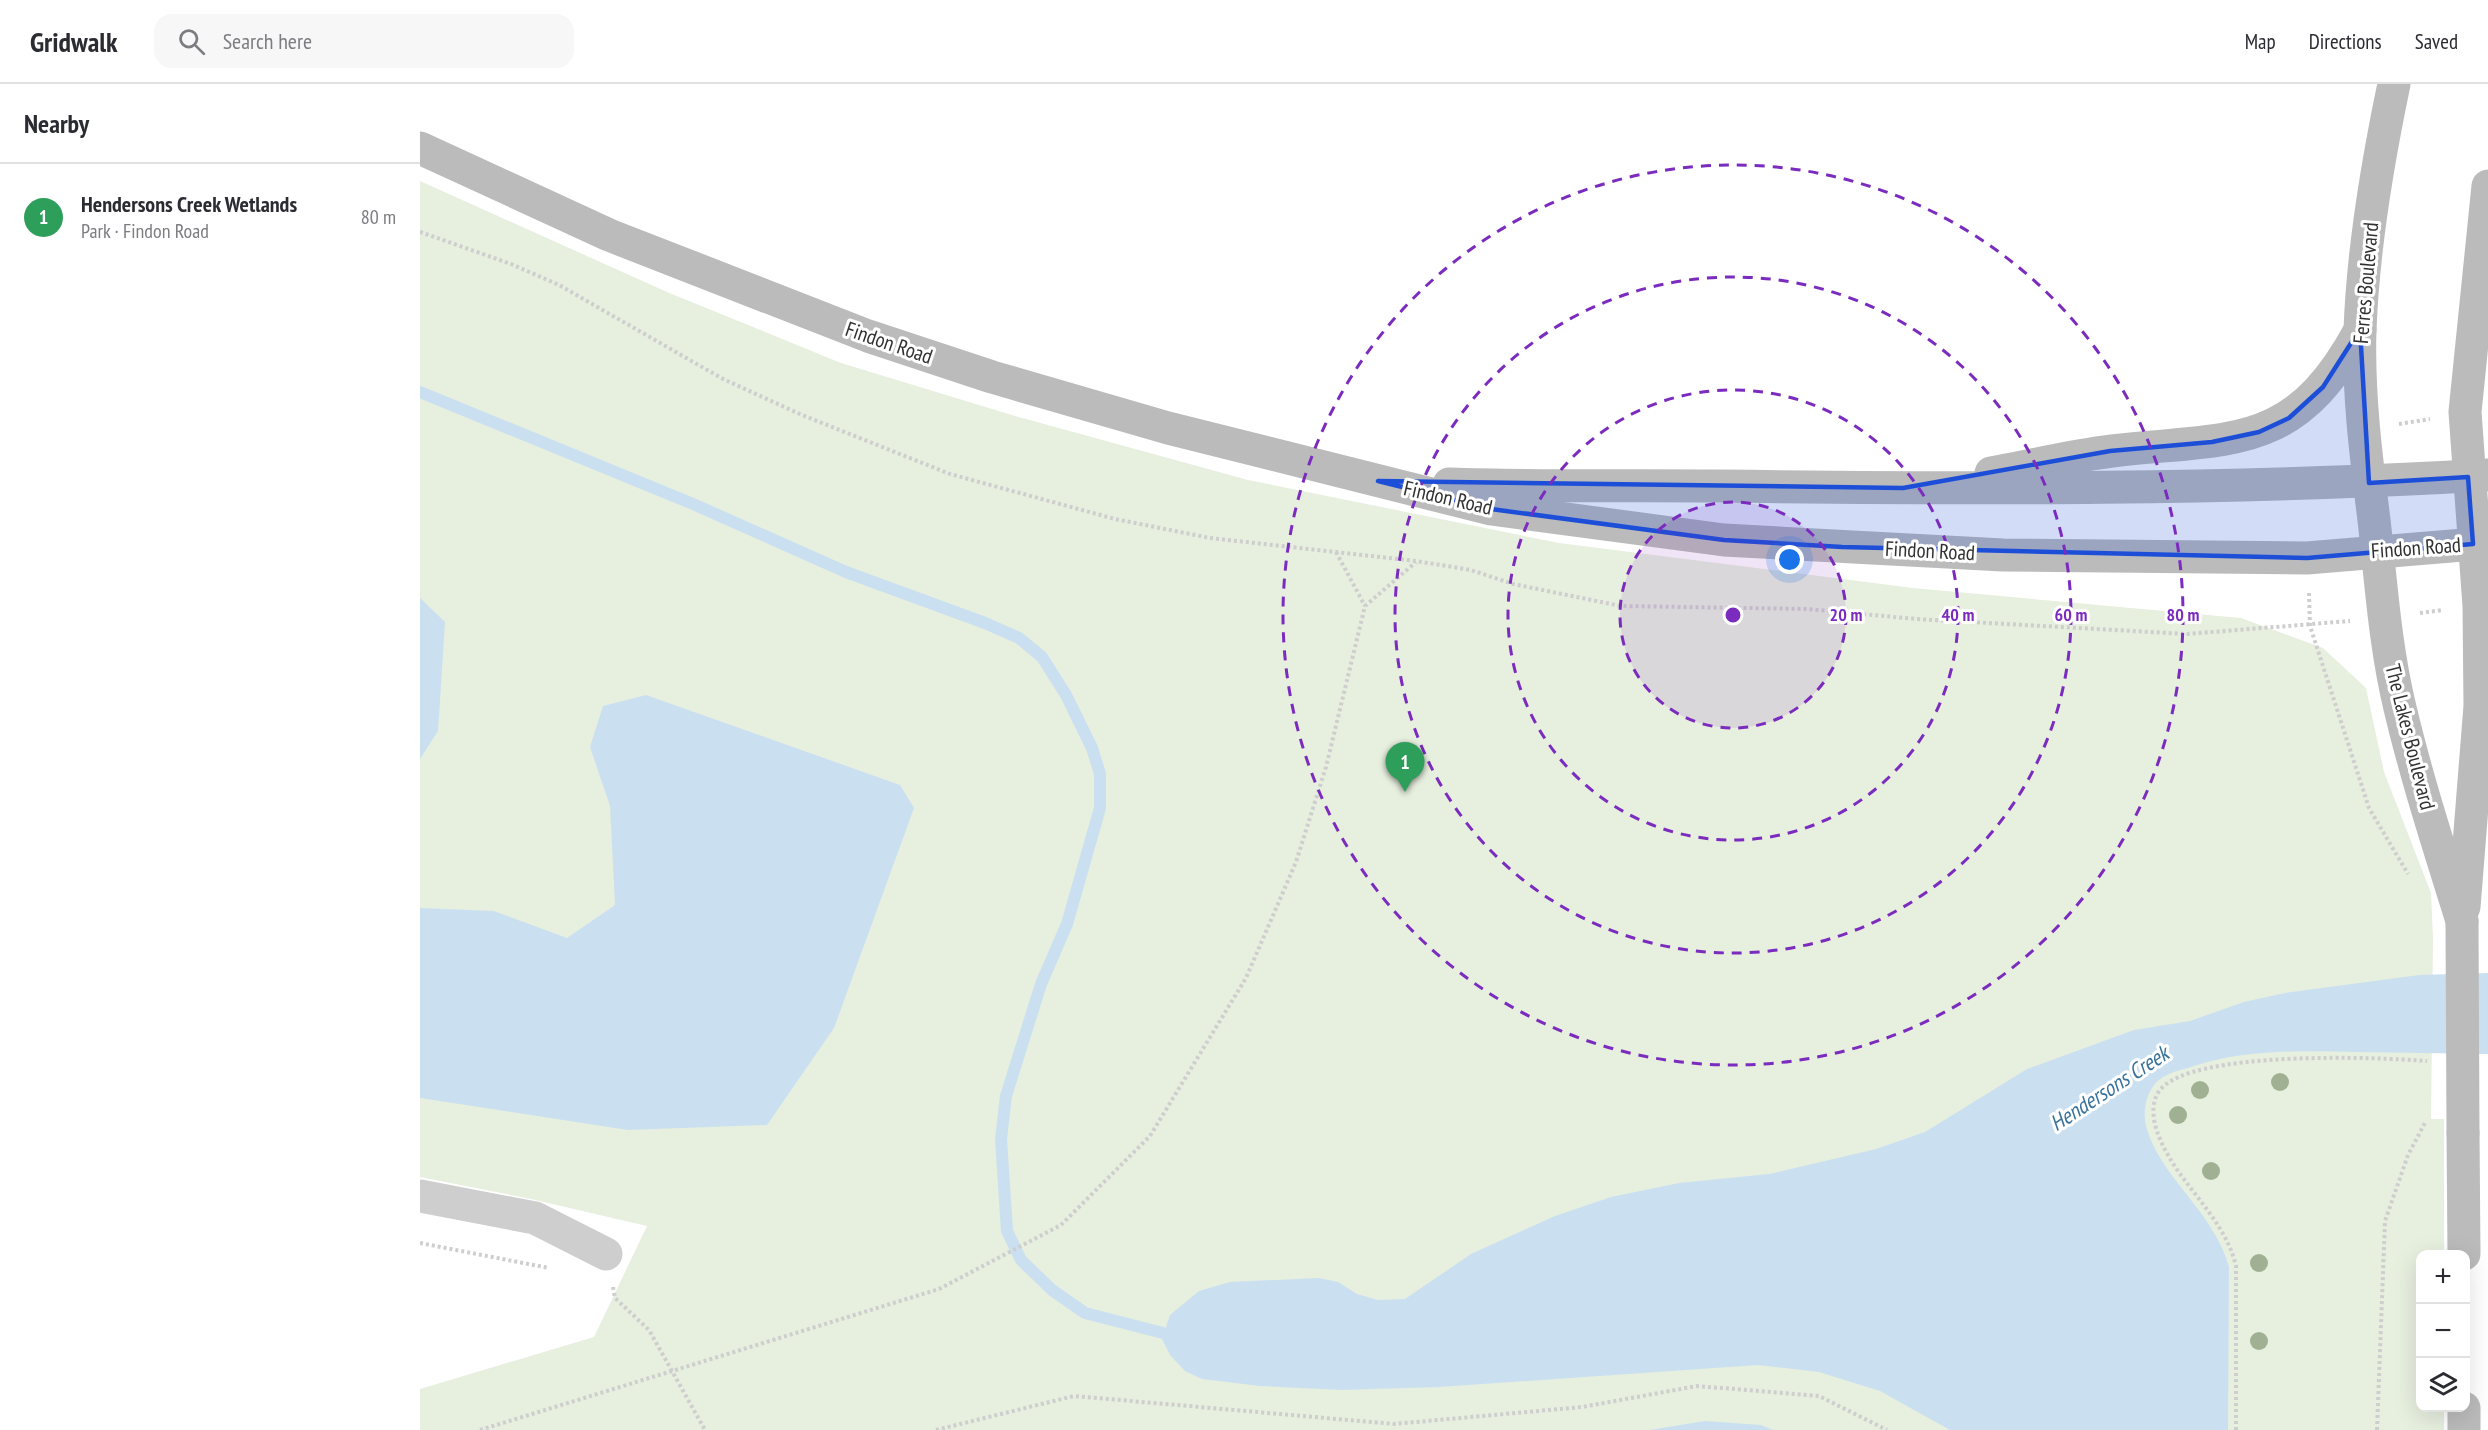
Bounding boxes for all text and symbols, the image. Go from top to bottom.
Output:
search box [154,14,574,68]
text: Gridwalk [30,23,118,60]
icon: search [175,25,208,58]
text: Search here [223,27,312,55]
text: Map [2245,28,2276,55]
text: Directions [2309,28,2382,55]
text: Saved [2415,28,2458,55]
text: Nearby [24,107,89,140]
text: Hendersons Creek Wetlands [81,190,297,218]
text: 1 [39,204,48,230]
text: 80 m [361,204,396,230]
text: Park · Findon Road [81,218,209,244]
street label: Ferres Boulevard [2347,221,2384,345]
street label: Findon Road [842,315,936,370]
street label: Findon Road [1401,474,1495,521]
street label: Findon Road [2370,531,2462,564]
street label: Findon Road [1884,535,1976,566]
your location [1775,545,1804,574]
text: 20 m [1830,603,1862,626]
text: 40 m [1942,603,1974,626]
text: 60 m [2055,603,2087,626]
text: 80 m [2167,603,2199,626]
centre of rings [1723,605,1743,625]
street label: The Lakes Boulevard [2379,661,2442,813]
pin: 1 [1386,742,1424,792]
water label: Hendersons Creek [2044,1038,2176,1137]
map controls [2416,1250,2470,1412]
button: + [2416,1250,2470,1304]
button: − [2416,1304,2470,1358]
button: layers [2416,1358,2470,1412]

